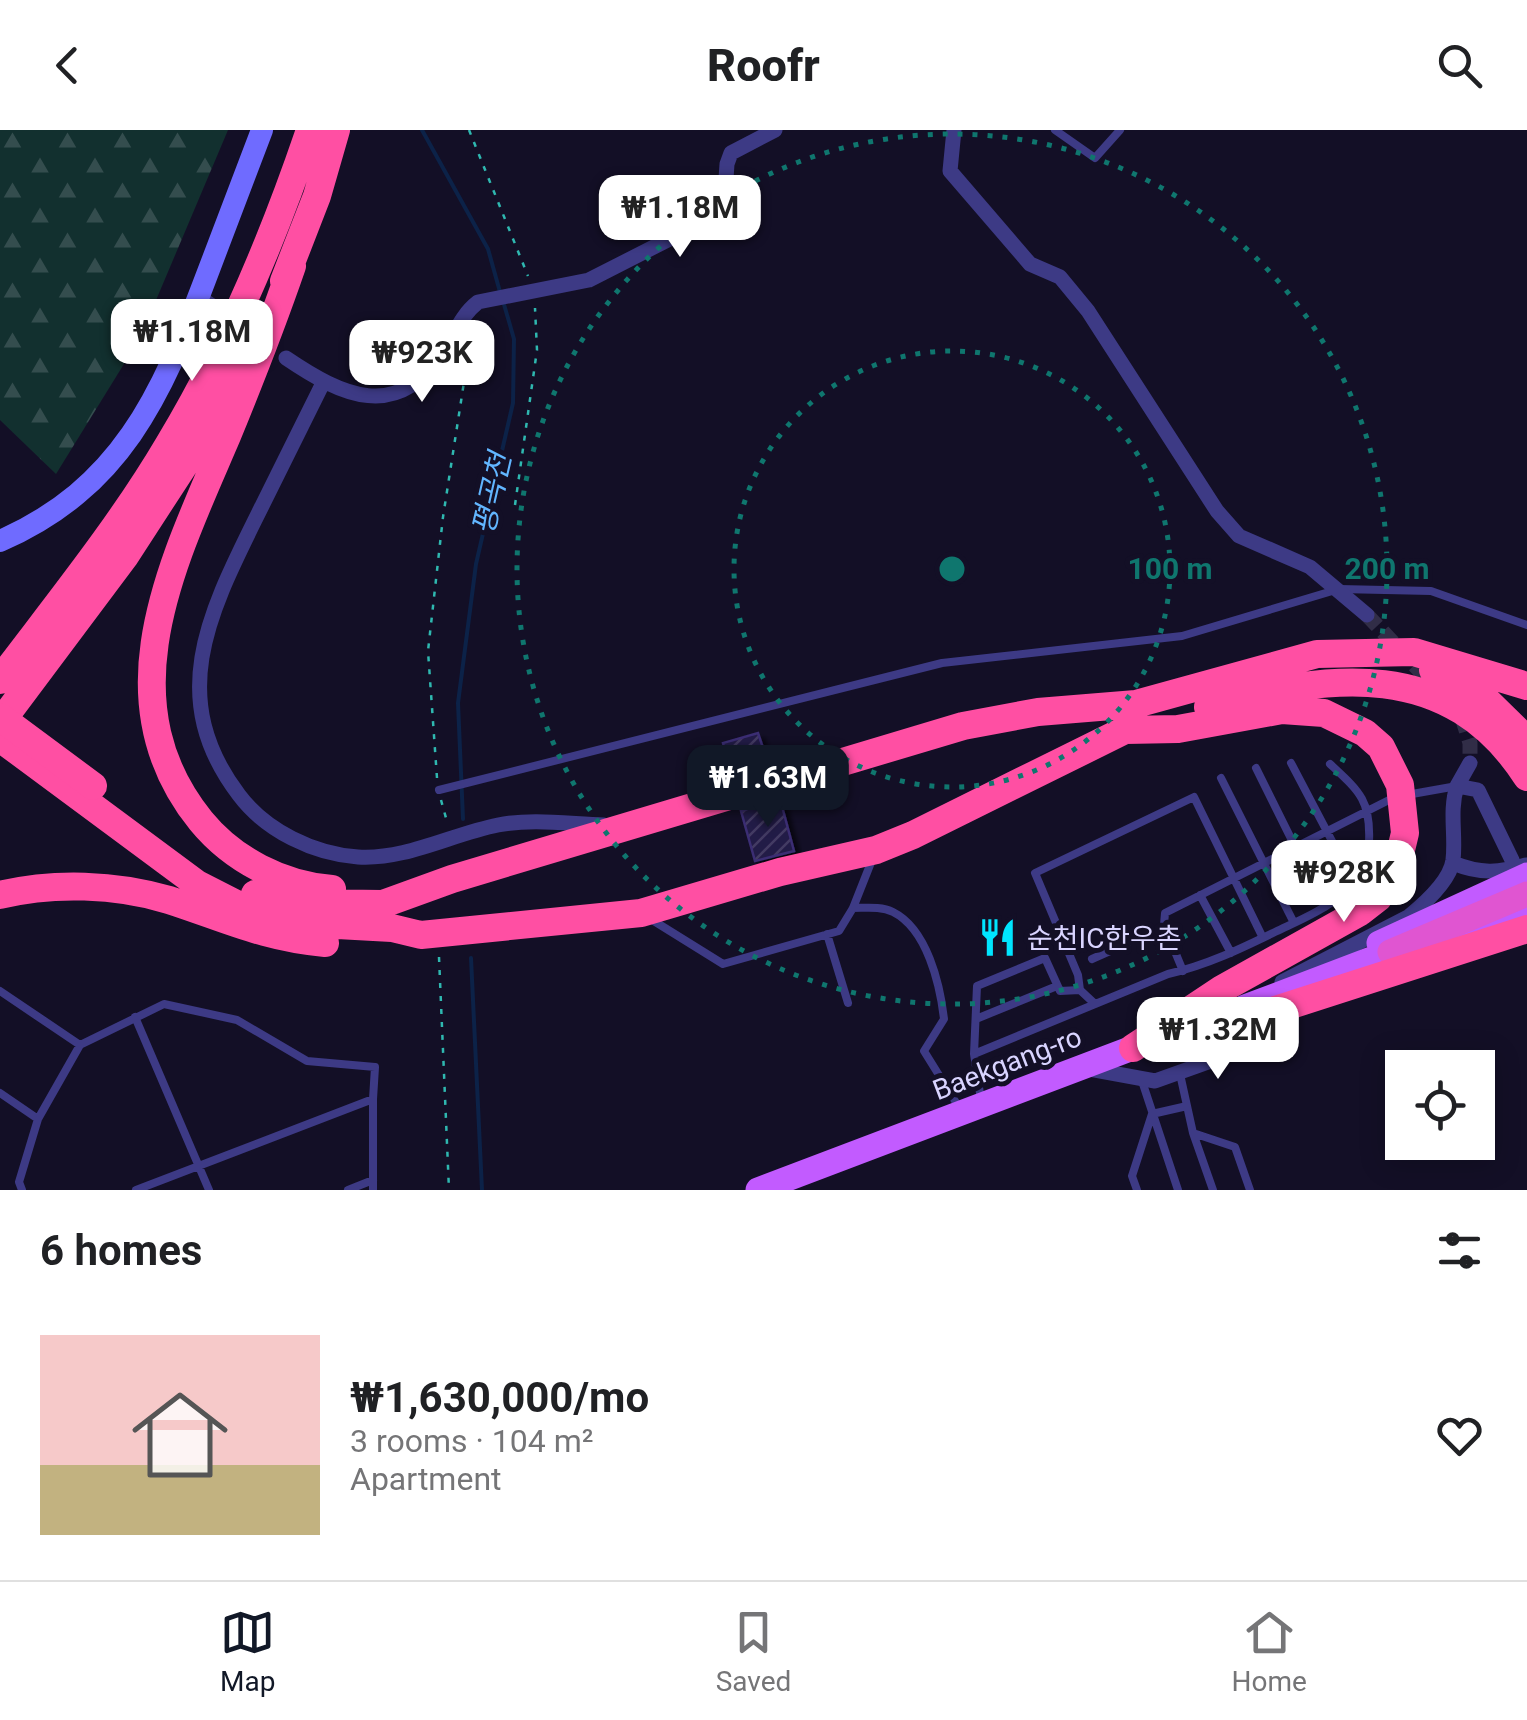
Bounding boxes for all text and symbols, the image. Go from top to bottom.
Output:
icon: back [40,38,95,93]
icon: search [1432,38,1487,93]
text: Roofr [707,39,820,92]
pin: ₩1.18M [599,175,761,260]
text: ₩1.18M [621,188,739,226]
pin: ₩1.18M [111,299,273,384]
text: ₩1.18M [133,312,251,350]
pin: ₩923K [352,320,492,405]
text: ₩923K [371,333,473,371]
water label: 평곡천 [465,446,519,538]
centre of rings [934,551,970,587]
text: 100 m [1127,551,1213,586]
text: 200 m [1344,551,1430,586]
pin: ₩1.63M [687,745,849,830]
text: ₩1.63M [709,758,827,796]
pin: ₩928K [1274,840,1414,925]
text: ₩928K [1293,853,1395,891]
restaurant icon: 순천IC한우촌 [976,917,1018,959]
place label: 순천IC한우촌 [1027,922,1182,955]
pin: ₩1.32M [1137,997,1299,1082]
text: ₩1.32M [1159,1010,1277,1048]
street label: Baekgang-ro [928,1020,1086,1107]
map controls [1385,1050,1495,1160]
button: locate [1385,1050,1495,1160]
icon: filters [1432,1223,1487,1278]
text: 6 homes [40,1226,202,1275]
text: ₩1,630,000/mo [350,1373,649,1422]
icon: home [120,1375,240,1495]
icon: heart [1432,1408,1487,1463]
text: 3 rooms · 104 m² [350,1422,593,1460]
text: Apartment [350,1460,502,1498]
tab: Map [220,1605,275,1698]
tab: Saved [716,1605,791,1698]
tab: Home [1232,1605,1307,1698]

